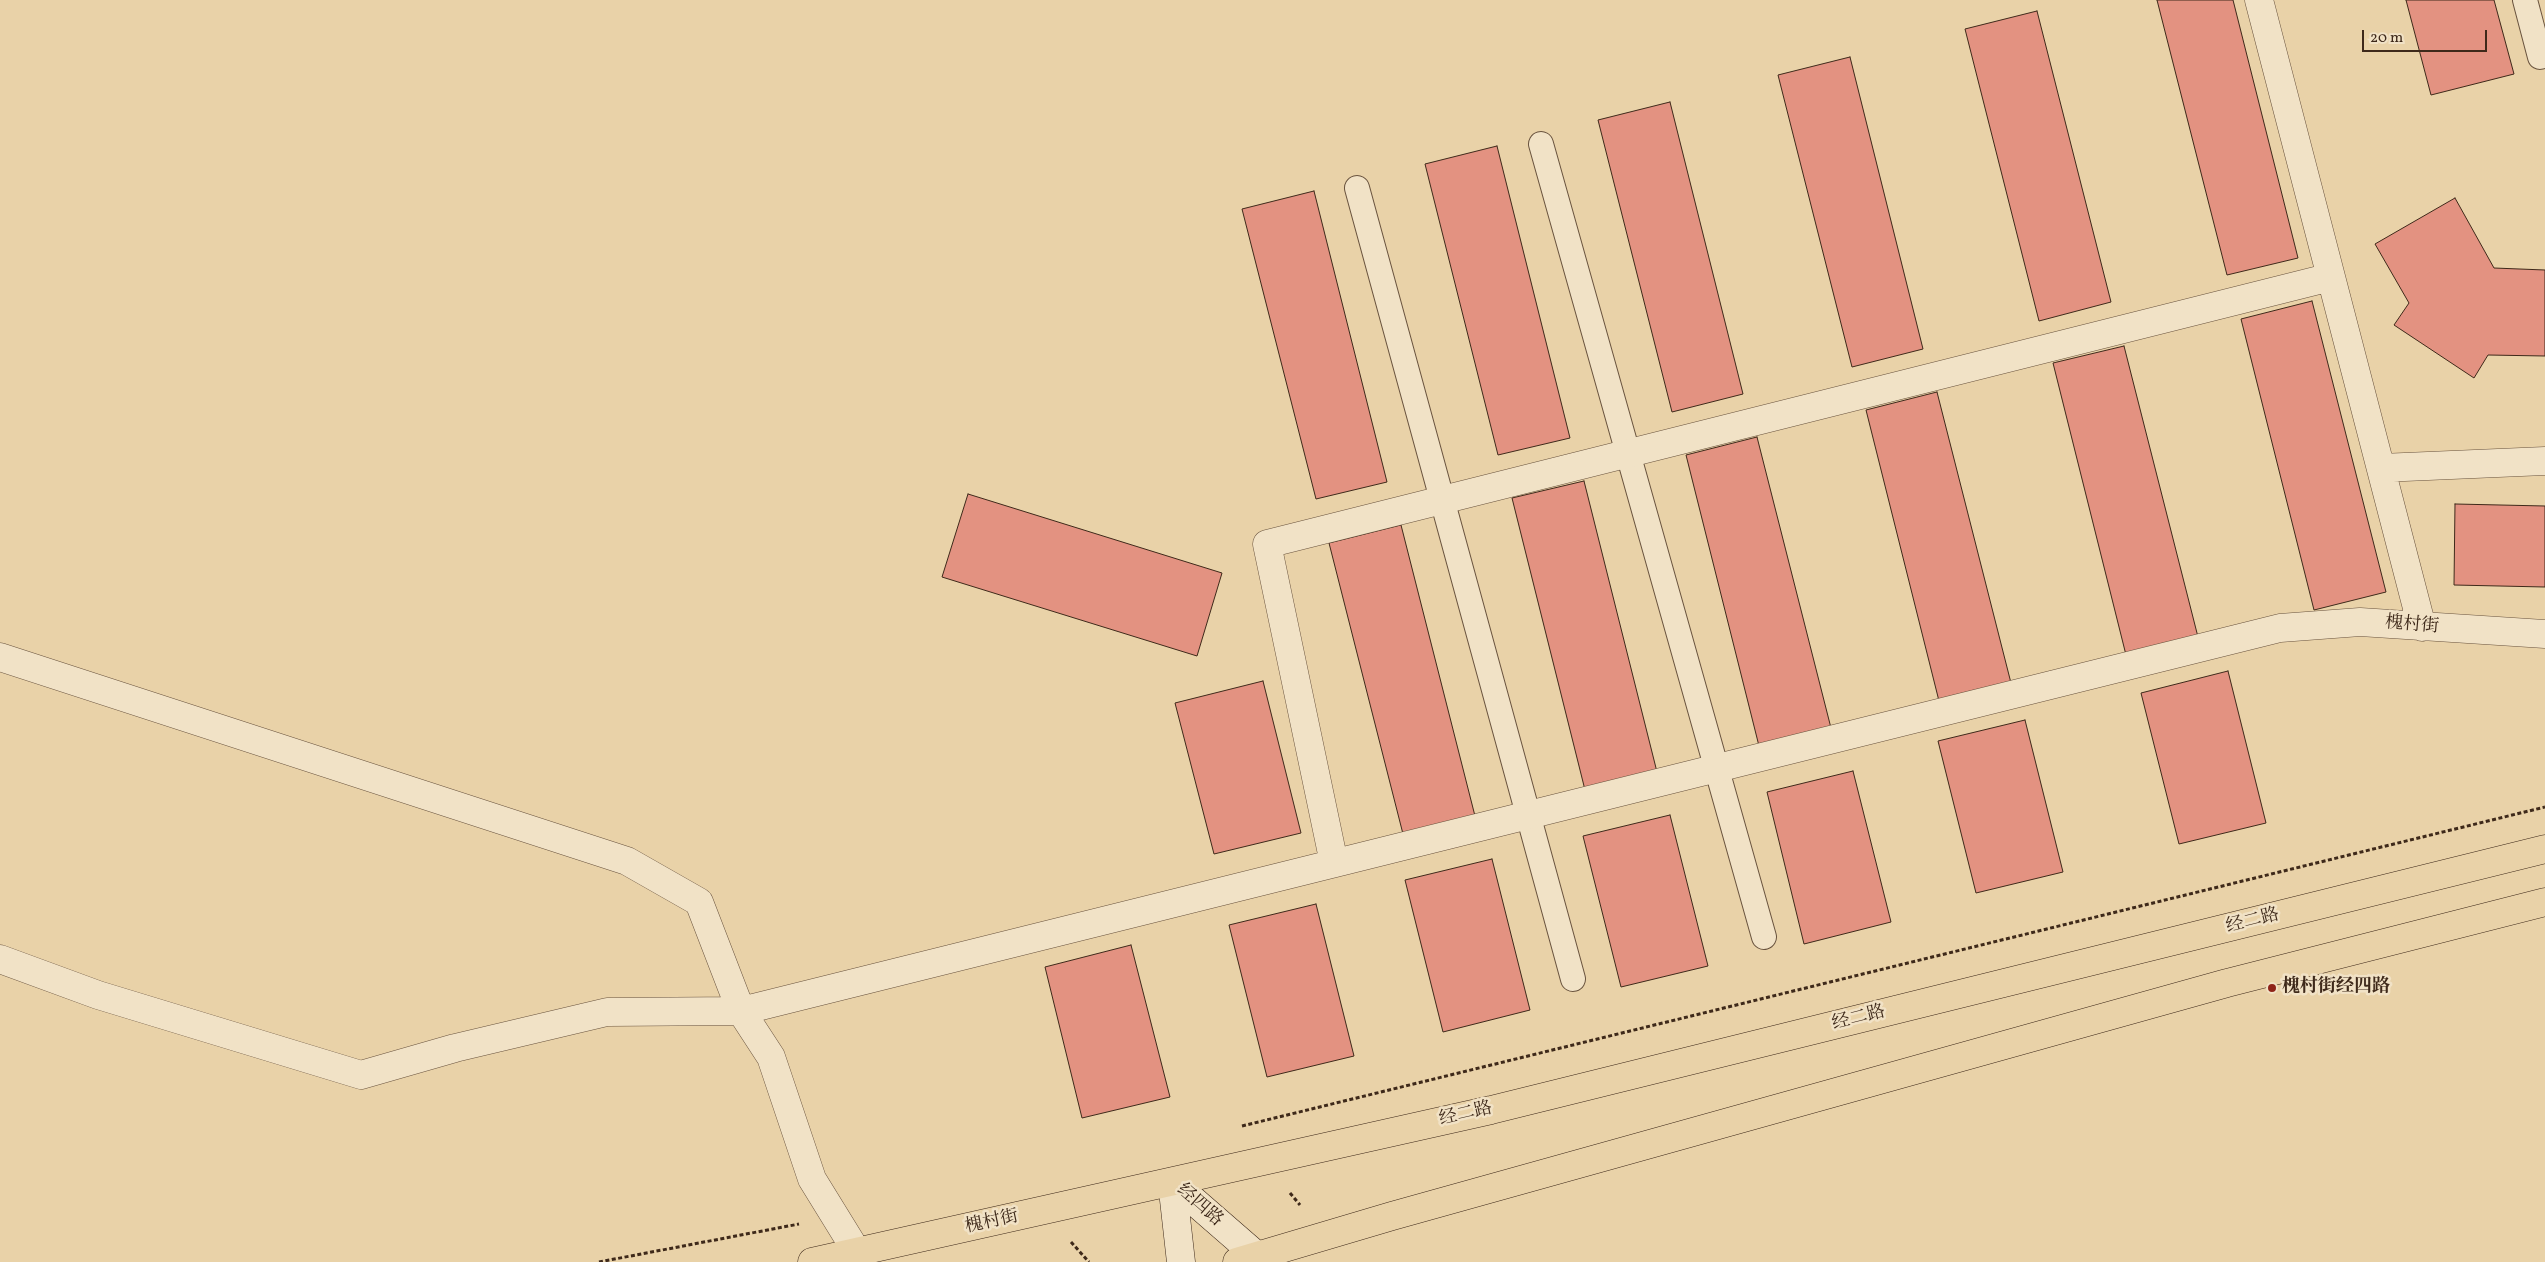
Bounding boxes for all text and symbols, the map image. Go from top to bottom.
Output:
scale bar [2365,20,2490,52]
text: 20 m [2370,28,2403,49]
street label: 槐村街 [2384,613,2440,639]
street label: 经二路 [2224,905,2282,939]
place label: 槐村街经四路 [2282,977,2390,999]
marker: 槐村街经四路 [2266,982,2278,994]
street label: 经二路 [1830,1002,1888,1036]
street label: 经二路 [1437,1098,1495,1132]
street label: 经四路 [1172,1180,1226,1232]
street label: 槐村街 [963,1207,1021,1239]

